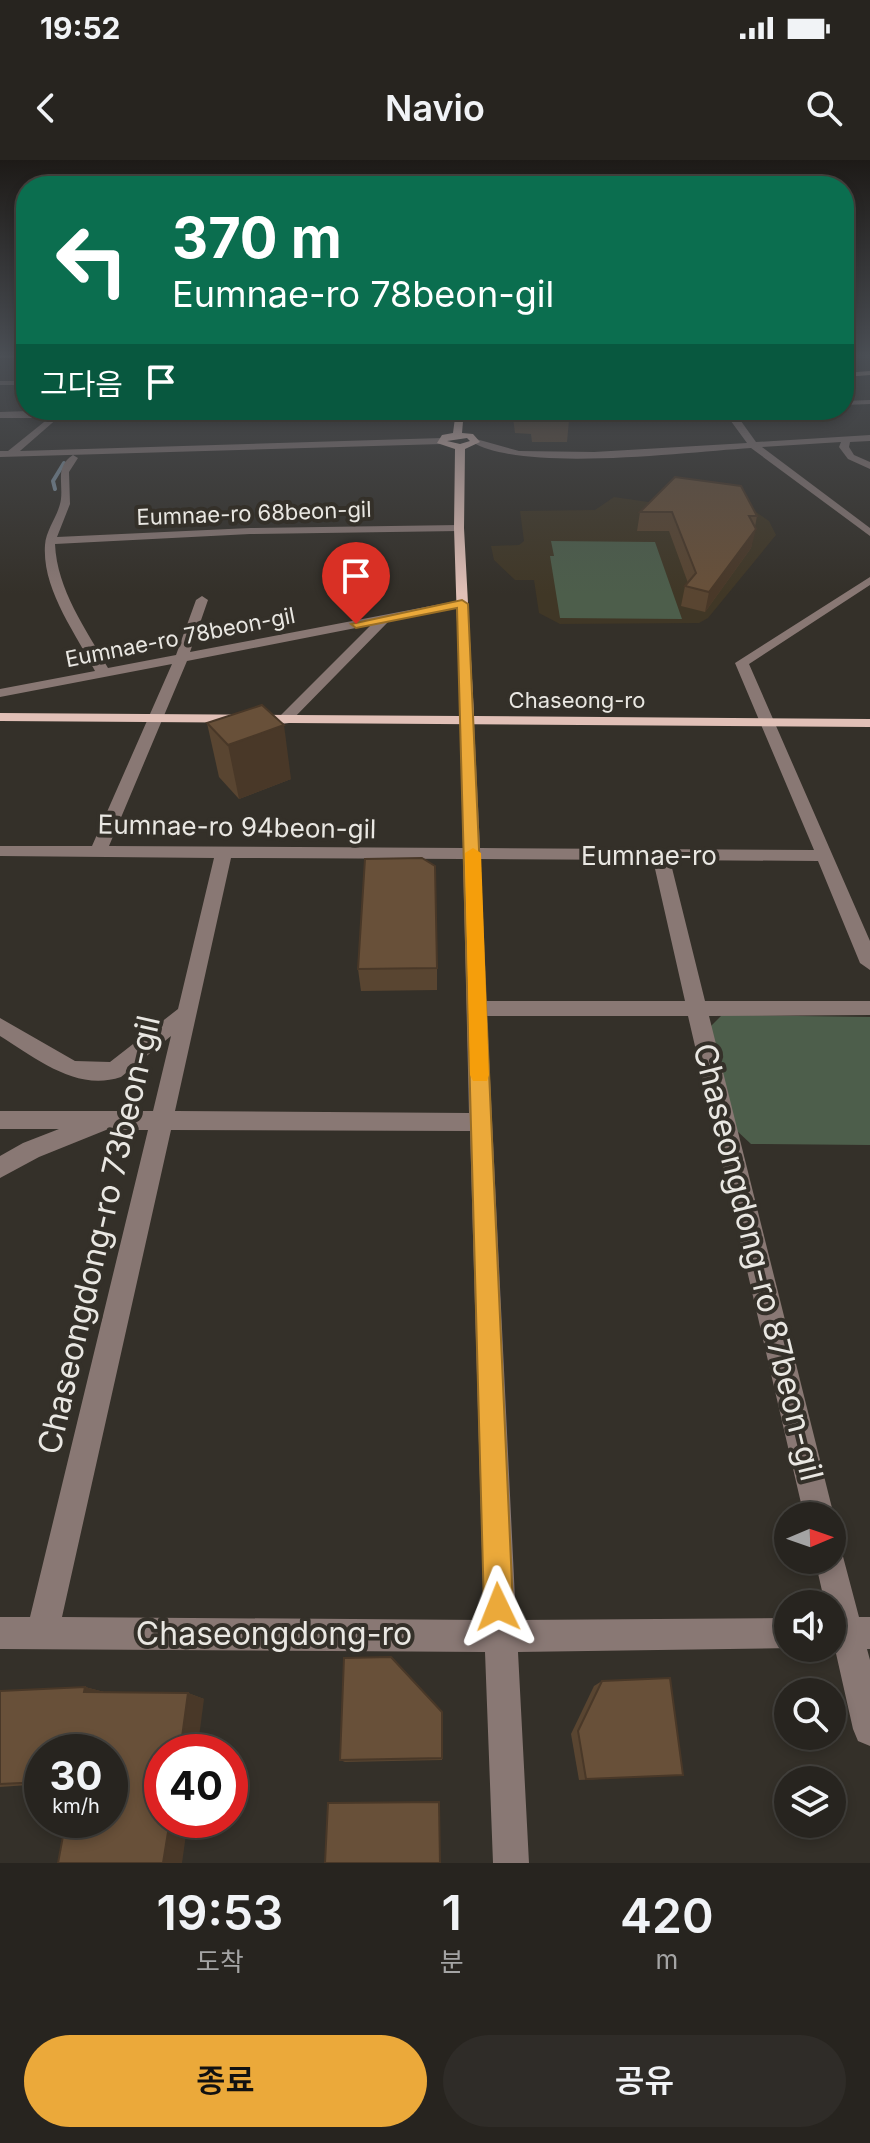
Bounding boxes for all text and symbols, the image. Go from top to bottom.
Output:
text: 19:52 [40,10,121,46]
icon: back [24,86,68,130]
text: Navio [385,86,485,130]
icon: search [802,86,846,130]
text: 370 m [172,204,342,272]
icon: left [40,208,144,312]
text: Eumnae-ro 78beon-gil [172,272,554,316]
icon: arrive [139,360,183,404]
text: 그다음 [40,366,123,402]
street label: Eumnae-ro 68beon-gil [136,496,372,530]
pin [322,542,390,624]
icon: arrive [334,554,378,598]
street label: Eumnae-ro 78beon-gil [63,602,297,672]
street label: Chaseong-ro [509,687,645,713]
street label: Eumnae-ro 94beon-gil [97,809,377,844]
street label: Eumnae-ro [581,840,717,871]
street label: Chaseongdong-ro 73beon-gil [29,1012,168,1458]
street label: Chaseongdong-ro 87beon-gil [685,1039,832,1485]
north arrow [774,1502,846,1574]
map controls [774,1502,846,1838]
position arrow [456,1565,540,1649]
button: sound [774,1590,846,1662]
street label: Chaseongdong-ro [136,1614,412,1653]
button: search [774,1678,846,1750]
speed limit sign: 40 [144,1734,248,1838]
text: 30 [50,1751,102,1800]
button: layers [774,1766,846,1838]
text: km/h [52,1794,100,1818]
text: 19:53 [156,1883,283,1942]
text: 1 [442,1883,462,1942]
text: 420 [620,1886,714,1945]
text: m [655,1944,678,1975]
text: 도착 [196,1946,244,1977]
text: 분 [440,1946,464,1977]
button: 종료 [24,2035,427,2127]
button: 공유 [443,2035,846,2127]

